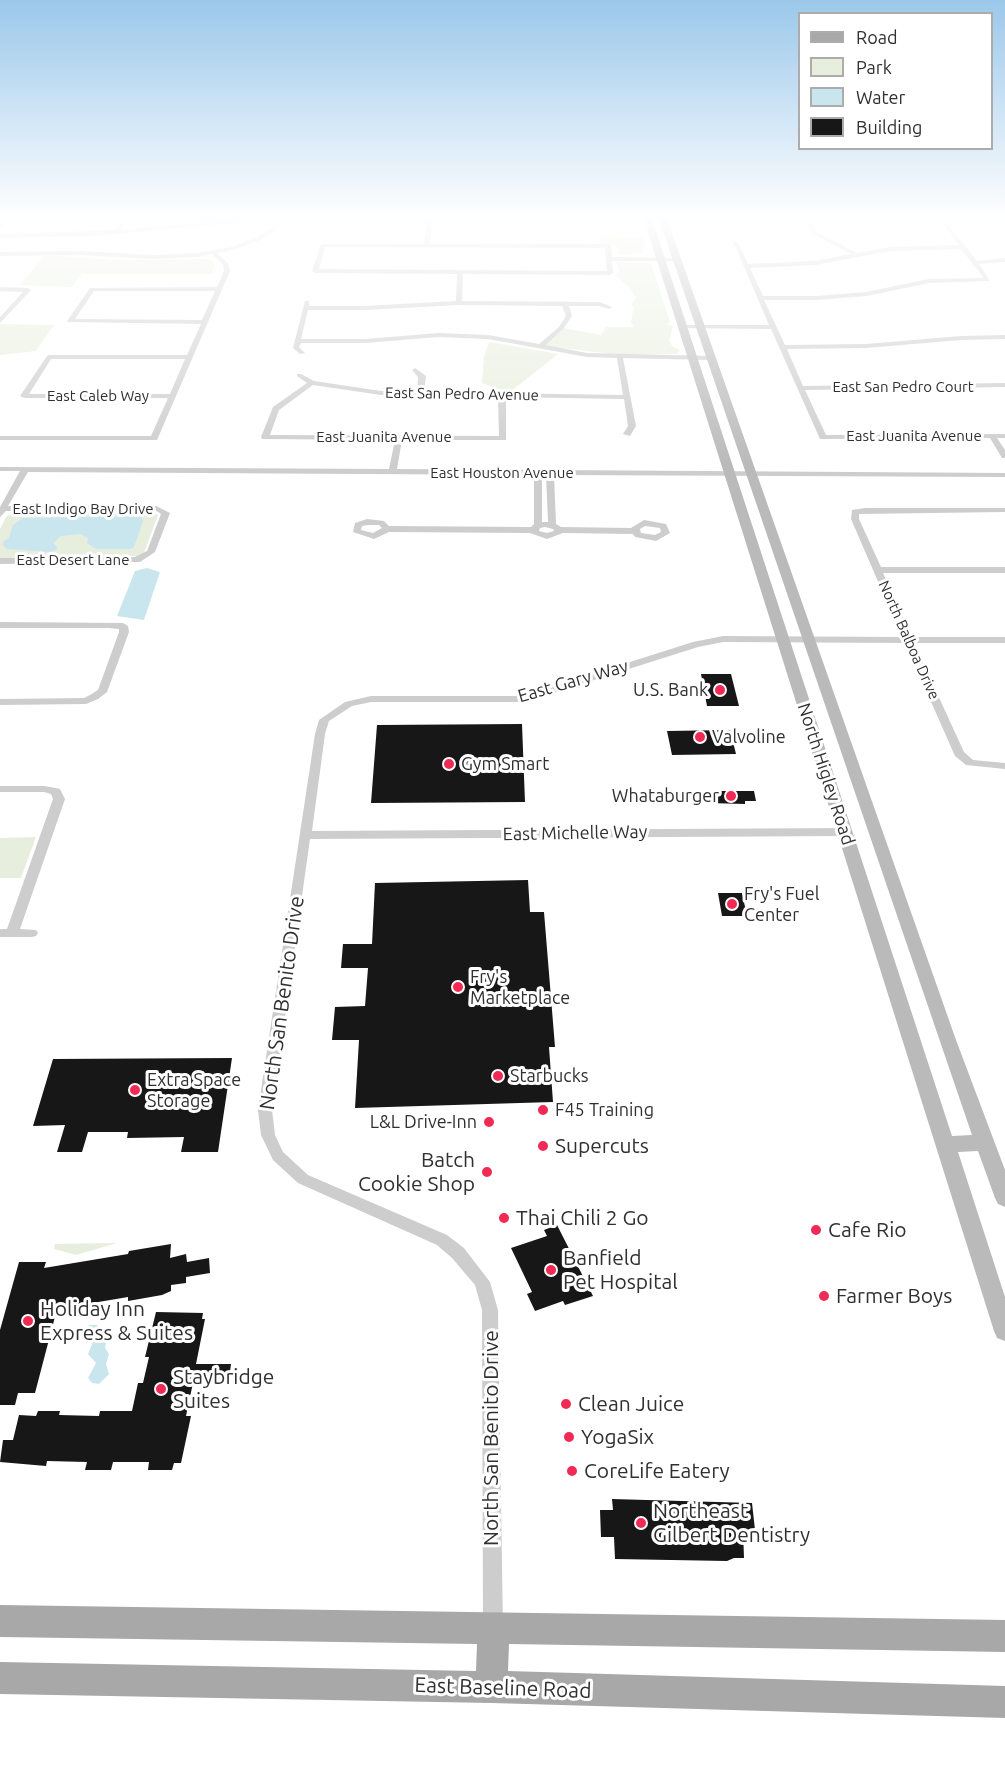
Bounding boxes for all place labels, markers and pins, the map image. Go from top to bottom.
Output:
place label: U.S. Bank [633,679,708,701]
marker: U.S. Bank [713,683,727,697]
place label: Valvoline [712,726,786,748]
marker: Valvoline [693,730,707,744]
place label: Gym Smart [461,753,549,775]
marker: Gym Smart [442,757,456,771]
place label: Whataburger [612,785,719,807]
marker: Whataburger [724,789,738,803]
place label: Fry's Fuel Center [744,883,819,926]
marker: Fry's Fuel Center [725,897,739,911]
place label: Fry's Marketplace [470,966,570,1008]
marker: Fry's Marketplace [451,980,465,994]
place label: Starbucks [510,1065,589,1087]
place label: Extra Space Storage [147,1069,241,1112]
marker: Starbucks [491,1069,505,1083]
marker: Extra Space Storage [128,1083,142,1097]
place label: F45 Training [555,1099,654,1121]
marker: F45 Training [536,1103,550,1117]
place label: L&L Drive-Inn [370,1111,477,1133]
marker: L&L Drive-Inn [482,1115,496,1129]
place label: Supercuts [555,1133,649,1159]
marker: Supercuts [536,1139,550,1153]
place label: Batch Cookie Shop [358,1147,475,1197]
marker: Batch Cookie Shop [480,1165,494,1179]
place label: Thai Chili 2 Go [516,1205,649,1231]
marker: Thai Chili 2 Go [497,1211,511,1225]
place label: Cafe Rio [828,1217,907,1243]
marker: Cafe Rio [809,1223,823,1237]
place label: Banfield Pet Hospital [563,1245,678,1295]
marker: Banfield Pet Hospital [544,1263,558,1277]
place label: Farmer Boys [836,1283,952,1309]
marker: Farmer Boys [817,1289,831,1303]
place label: Holiday Inn Express & Suites [40,1296,193,1346]
marker: Holiday Inn Express & Suites [21,1314,35,1328]
place label: Staybridge Suites [173,1364,274,1414]
marker: Staybridge Suites [154,1382,168,1396]
place label: Clean Juice [578,1391,684,1417]
marker: Clean Juice [559,1397,573,1411]
place label: YogaSix [581,1424,654,1450]
marker: YogaSix [562,1430,576,1444]
place label: CoreLife Eatery [584,1458,730,1484]
marker: CoreLife Eatery [565,1464,579,1478]
place label: Northeast Gilbert Dentistry [653,1498,810,1548]
marker: Northeast Gilbert Dentistry [634,1516,648,1530]

